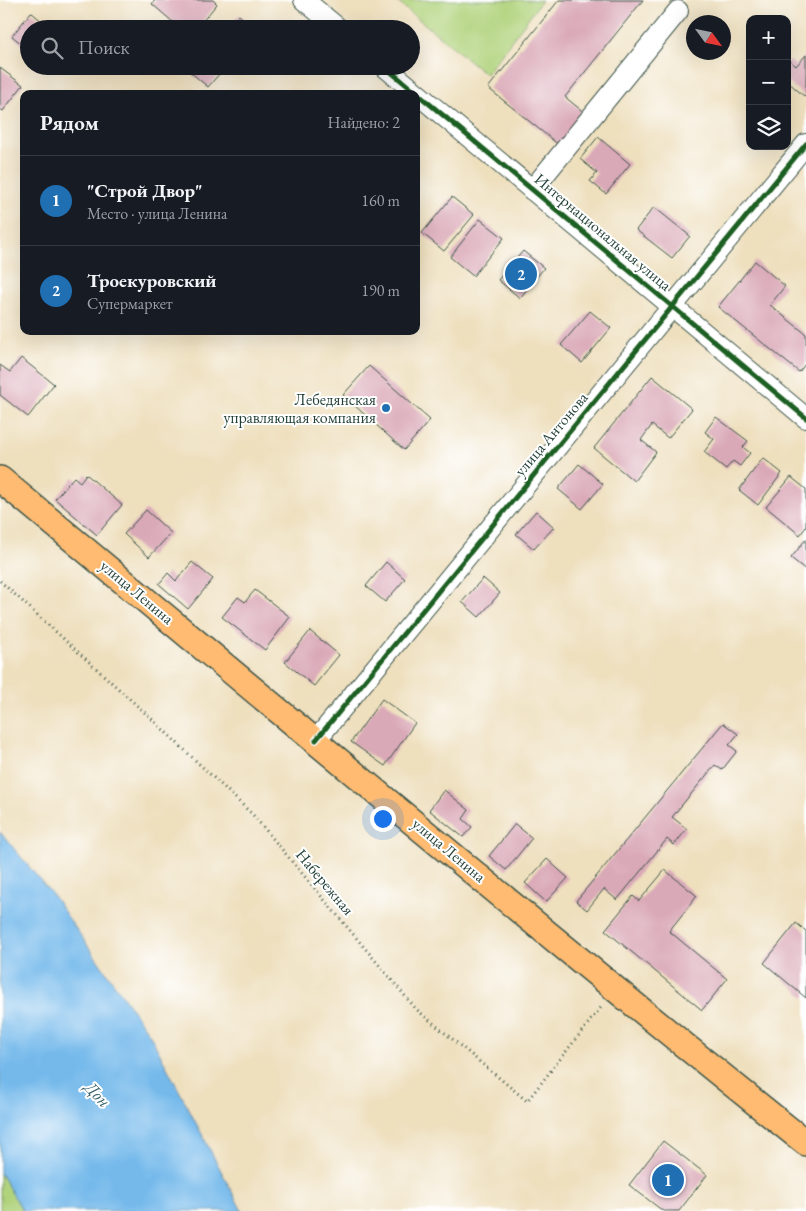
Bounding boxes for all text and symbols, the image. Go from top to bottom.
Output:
north arrow [686,15,731,60]
map controls [746,15,791,150]
button: + [746,15,791,60]
search box [20,20,420,75]
icon: search [38,34,66,62]
text: Поиск [78,35,130,60]
button: − [746,60,791,105]
button: layers [746,105,791,150]
text: Рядом [40,109,99,136]
text: Найдено: 2 [328,112,400,133]
street label: Интернациональная улица [530,168,676,296]
text: "Строй Двор" [87,178,203,203]
text: 1 [52,190,60,211]
text: 160 m [361,190,400,211]
text: Место · улица Ленина [87,203,227,224]
pin: 2 [505,255,537,293]
text: Троекуровский [87,268,216,293]
text: 2 [52,280,60,301]
text: 190 m [361,280,400,301]
text: Супермаркет [87,293,173,314]
street label: улица Антонова [510,387,593,481]
place label: Лебедянская управляющая компания [223,389,376,428]
marker: Лебедянская управляющая компания [380,402,392,414]
street label: улица Ленина [96,555,179,629]
your location [370,806,396,832]
street label: улица Ленина [408,813,491,887]
street label: Набережная [291,844,359,920]
water label: Дон [79,1074,116,1112]
pin: 1 [652,1161,684,1199]

